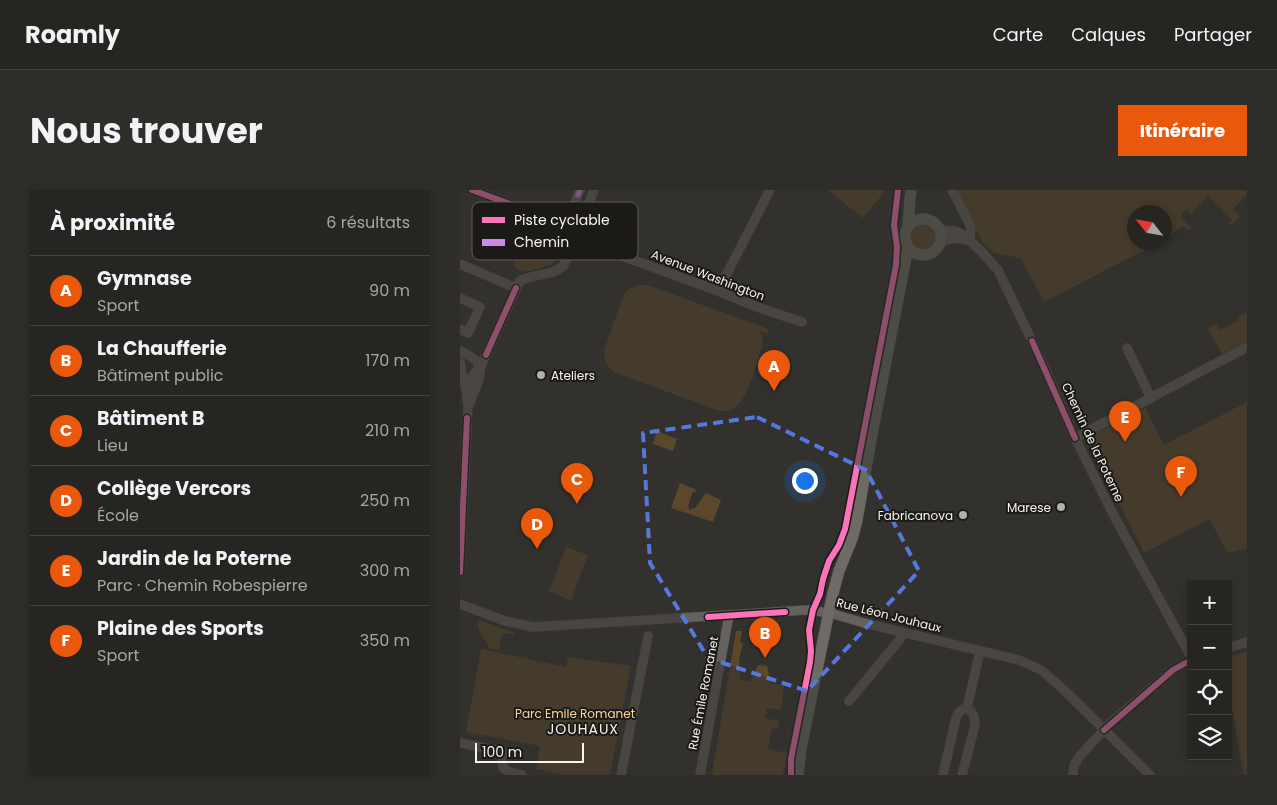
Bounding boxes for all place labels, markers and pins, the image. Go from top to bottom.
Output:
pin: A [758,350,790,391]
place label: Ateliers [551,367,595,384]
marker: Ateliers [535,369,547,381]
pin: E [1109,401,1141,442]
pin: F [1165,456,1197,497]
pin: C [561,463,593,504]
place label: Marese [1007,499,1051,516]
marker: Marese [1055,501,1067,513]
place label: Fabricanova [878,507,953,524]
pin: D [521,508,553,549]
marker: Fabricanova [957,509,969,521]
pin: B [749,617,781,658]

